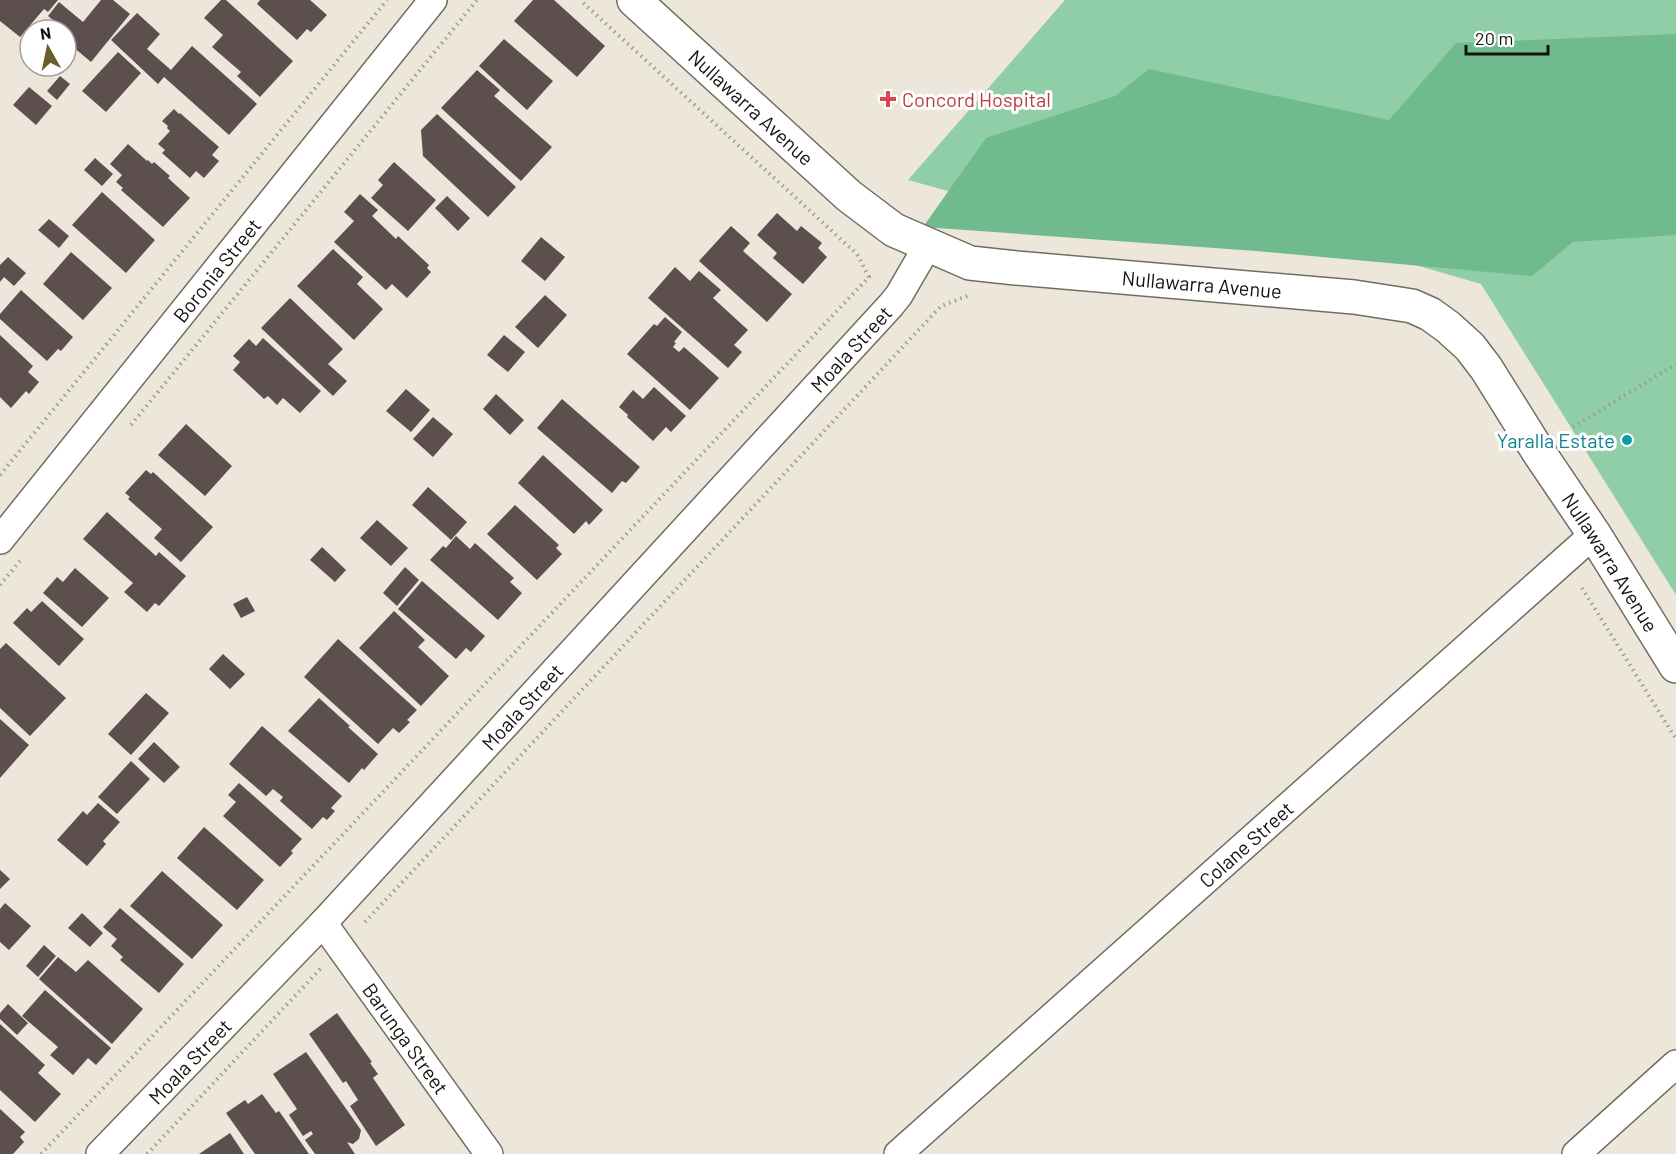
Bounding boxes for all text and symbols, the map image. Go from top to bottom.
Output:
north arrow [18,18,78,78]
scale bar [1466,18,1548,56]
text: N [39,22,52,43]
text: 20 m [1475,27,1513,49]
street label: Nullawarra Avenue [684,44,819,170]
place label: Concord Hospital [902,87,1051,111]
marker: Concord Hospital [879,90,897,108]
street label: Boronia Street [168,213,265,327]
street label: Nullawarra Avenue [1121,265,1283,303]
street label: Moala Street [805,301,896,397]
place label: Yaralla Estate [1497,428,1615,452]
marker: Yaralla Estate [1620,433,1634,447]
street label: Nullawarra Avenue [1557,488,1664,636]
street label: Moala Street [476,658,568,755]
street label: Colane Street [1194,796,1298,892]
street label: Barunga Street [358,978,454,1099]
street label: Moala Street [143,1014,236,1109]

